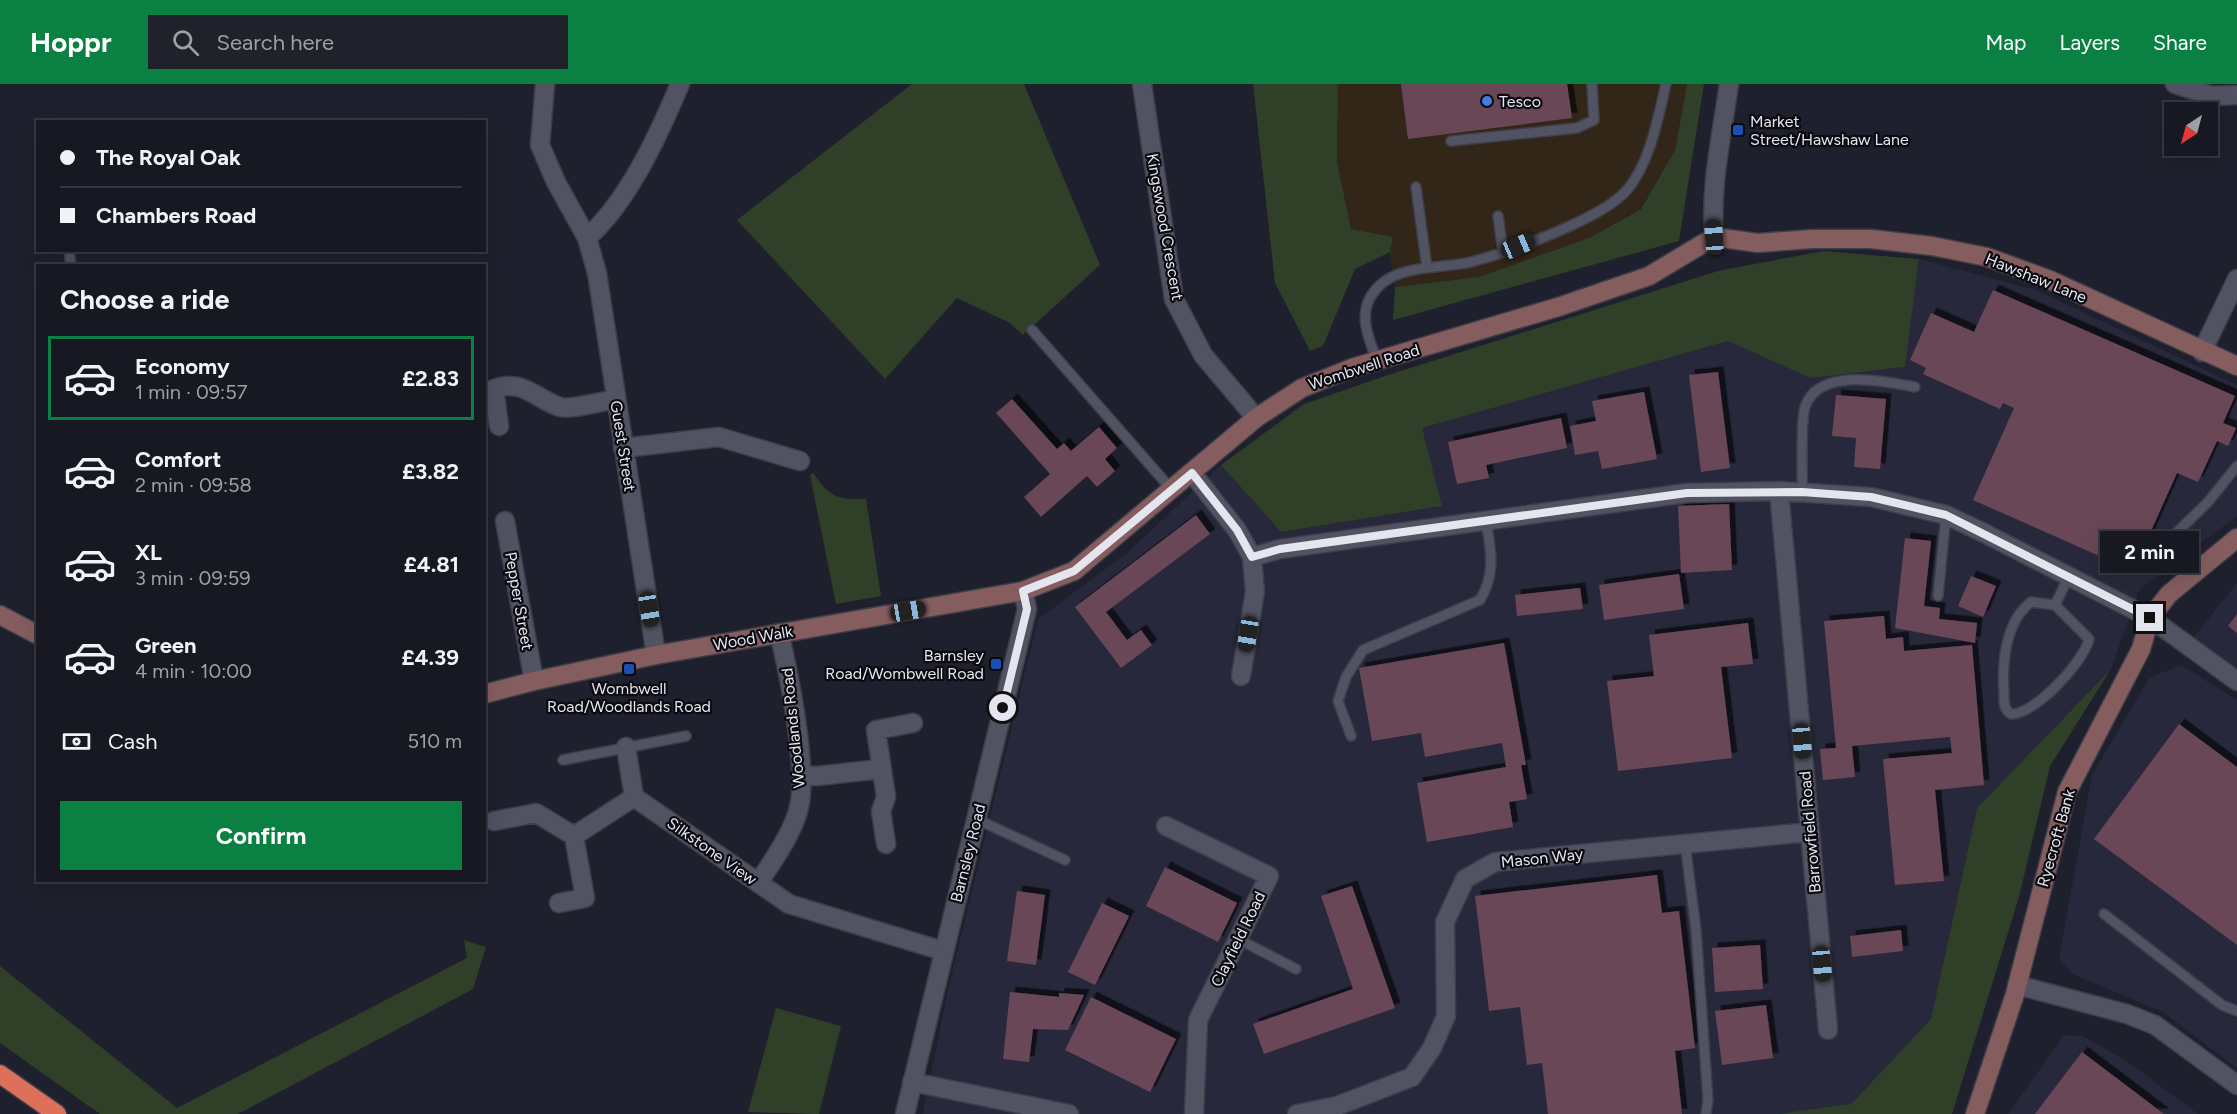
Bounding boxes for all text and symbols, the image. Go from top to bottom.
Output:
search box [148,15,568,69]
text: Hoppr [30,25,112,59]
icon: search [169,26,202,59]
text: Search here [217,29,334,56]
text: Map [1986,30,2026,55]
text: Layers [2059,30,2120,55]
text: Share [2153,30,2207,55]
place label: Tesco [1499,92,1541,111]
marker: Tesco [1480,94,1494,108]
north arrow [2164,102,2218,156]
map controls [2164,102,2218,156]
place label: Market Street/Hawshaw Lane [1750,112,1909,149]
marker: Market Street/Hawshaw Lane [1731,123,1745,137]
text: The Royal Oak [96,144,241,171]
street label: Kingswood Crescent [1143,152,1187,302]
text: Chambers Road [96,202,256,229]
car [1704,218,1724,256]
car [1498,231,1538,261]
street label: Hawshaw Lane [1983,249,2090,307]
text: Choose a ride [60,283,229,316]
street label: Wombwell Road [1306,340,1422,394]
icon: car [63,351,117,405]
text: Economy [135,353,230,380]
text: £2.83 [402,365,459,392]
text: 1 min · 09:57 [135,380,247,404]
street label: Guest Street [606,399,640,493]
icon: car [63,444,117,498]
text: Comfort [135,446,221,473]
text: £3.82 [402,458,459,485]
text: 2 min · 09:58 [135,473,252,497]
callout: 2 min [2100,531,2200,573]
icon: car [63,537,117,591]
text: XL [135,539,162,566]
text: 2 min [2124,540,2175,564]
street label: Pepper Street [501,550,537,652]
text: £4.81 [404,551,459,578]
text: 3 min · 09:59 [135,566,251,590]
car [637,590,661,628]
car [889,599,927,623]
route end [2136,604,2163,631]
car [1236,615,1260,653]
street label: Wood Walk [712,622,795,654]
icon: car [63,630,117,684]
text: Green [135,632,197,659]
text: £4.39 [402,644,459,671]
place label: Barnsley Road/Wombwell Road [825,646,985,683]
marker: Barnsley Road/Wombwell Road [989,657,1003,671]
text: 4 min · 10:00 [135,659,252,683]
marker: Wombwell Road/Woodlands Road [622,662,636,676]
street label: Woodlands Road [777,667,809,789]
place label: Wombwell Road/Woodlands Road [547,679,711,716]
route start [989,694,1016,721]
car [1791,722,1813,760]
icon: cash [60,725,93,758]
text: Cash [108,728,158,755]
text: 510 m [407,729,462,753]
street label: Barrowfield Road [1795,770,1825,894]
street label: Ryecroft Bank [2033,787,2079,889]
button: Confirm [60,801,462,870]
street label: Barnsley Road [947,802,989,904]
street label: Silkstone View [664,813,761,889]
street label: Mason Way [1500,844,1585,872]
street label: Clayfield Road [1207,888,1269,990]
car [1811,945,1833,983]

